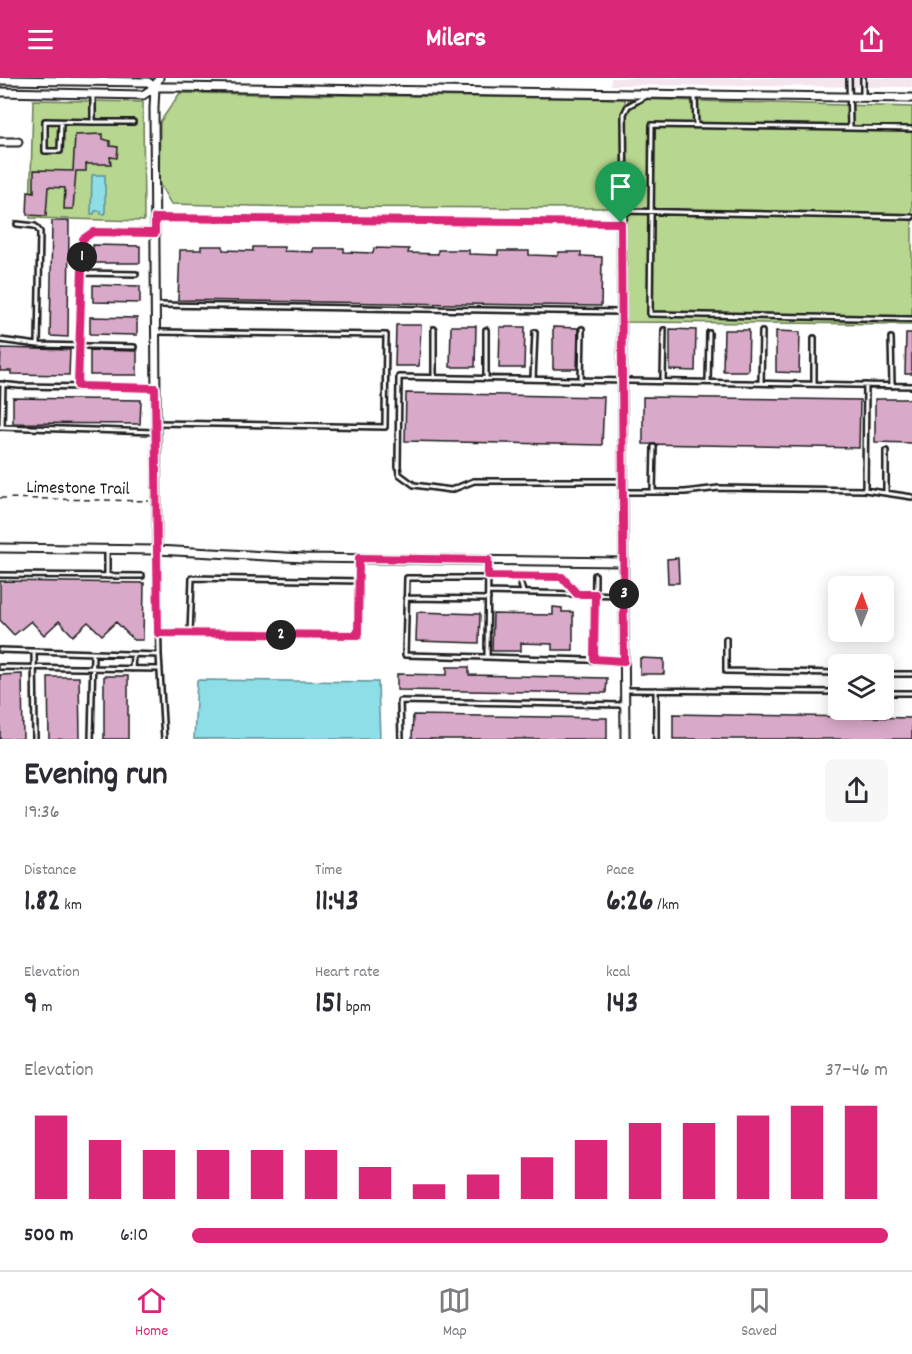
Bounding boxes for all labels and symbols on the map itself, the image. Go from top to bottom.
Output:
pin [595,161,646,223]
pin: 1 [67,242,97,272]
street label: Limestone Trail [26,476,131,503]
north arrow [828,576,894,642]
pin: 3 [609,579,639,609]
pin: 2 [266,620,296,650]

